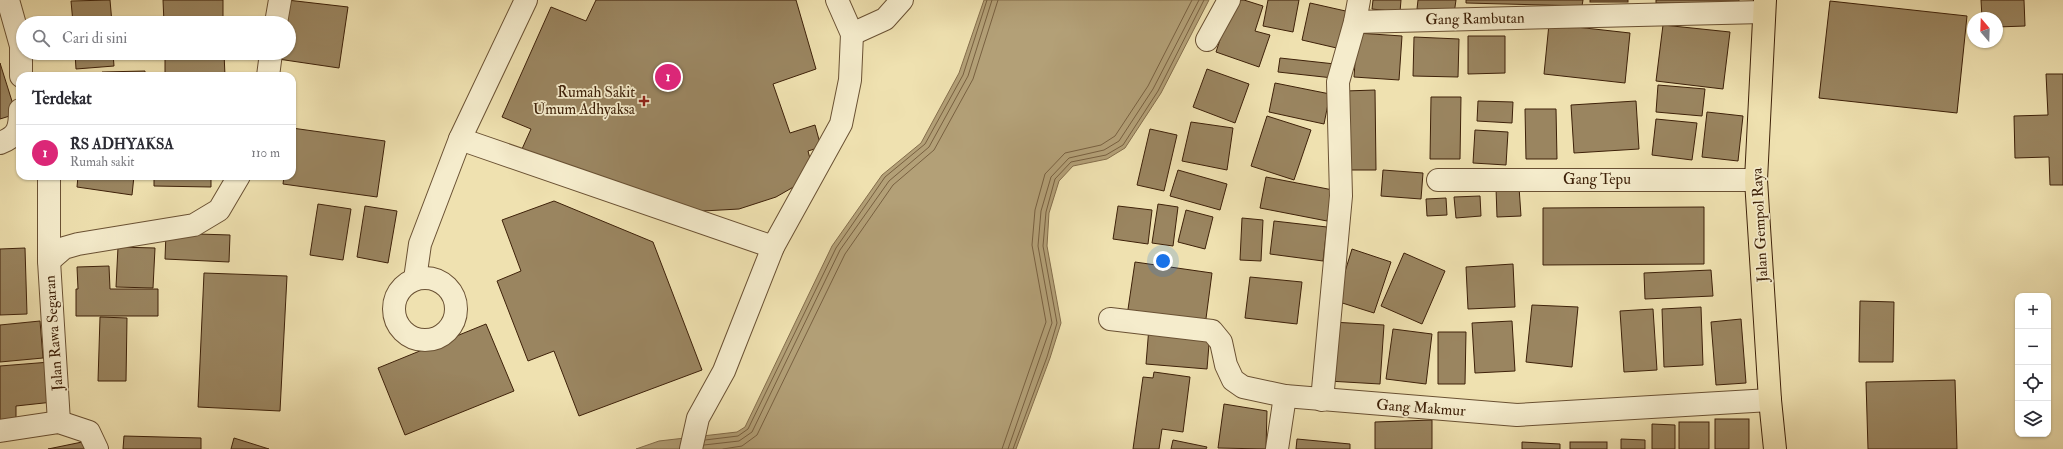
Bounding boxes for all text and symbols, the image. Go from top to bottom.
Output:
street label: Gang Rambutan [1425,9,1525,29]
north arrow [1967,12,2003,48]
search box [16,16,296,60]
icon: search [30,27,52,49]
text: Cari di sini [62,29,127,48]
pin: 1 [655,62,681,92]
place label: Rumah Sakit Umum Adhyaksa [533,83,636,119]
text: Terdekat [32,88,92,109]
marker: Rumah Sakit Umum Adhyaksa [638,95,650,107]
text: RS ADHYAKSA [70,135,174,154]
text: 1 [43,145,47,161]
text: 110 m [251,145,280,161]
text: Rumah sakit [70,154,135,170]
street label: Jalan Gempol Raya [1747,166,1774,284]
street label: Gang Tepu [1563,170,1631,190]
your location [1153,251,1173,271]
street label: Jalan Rawa Segaran [40,274,69,392]
map controls [2015,293,2051,437]
button: + [2015,293,2051,329]
button: − [2015,329,2051,365]
button: locate [2015,365,2051,401]
street label: Gang Makmur [1376,395,1467,421]
button: layers [2015,401,2051,437]

